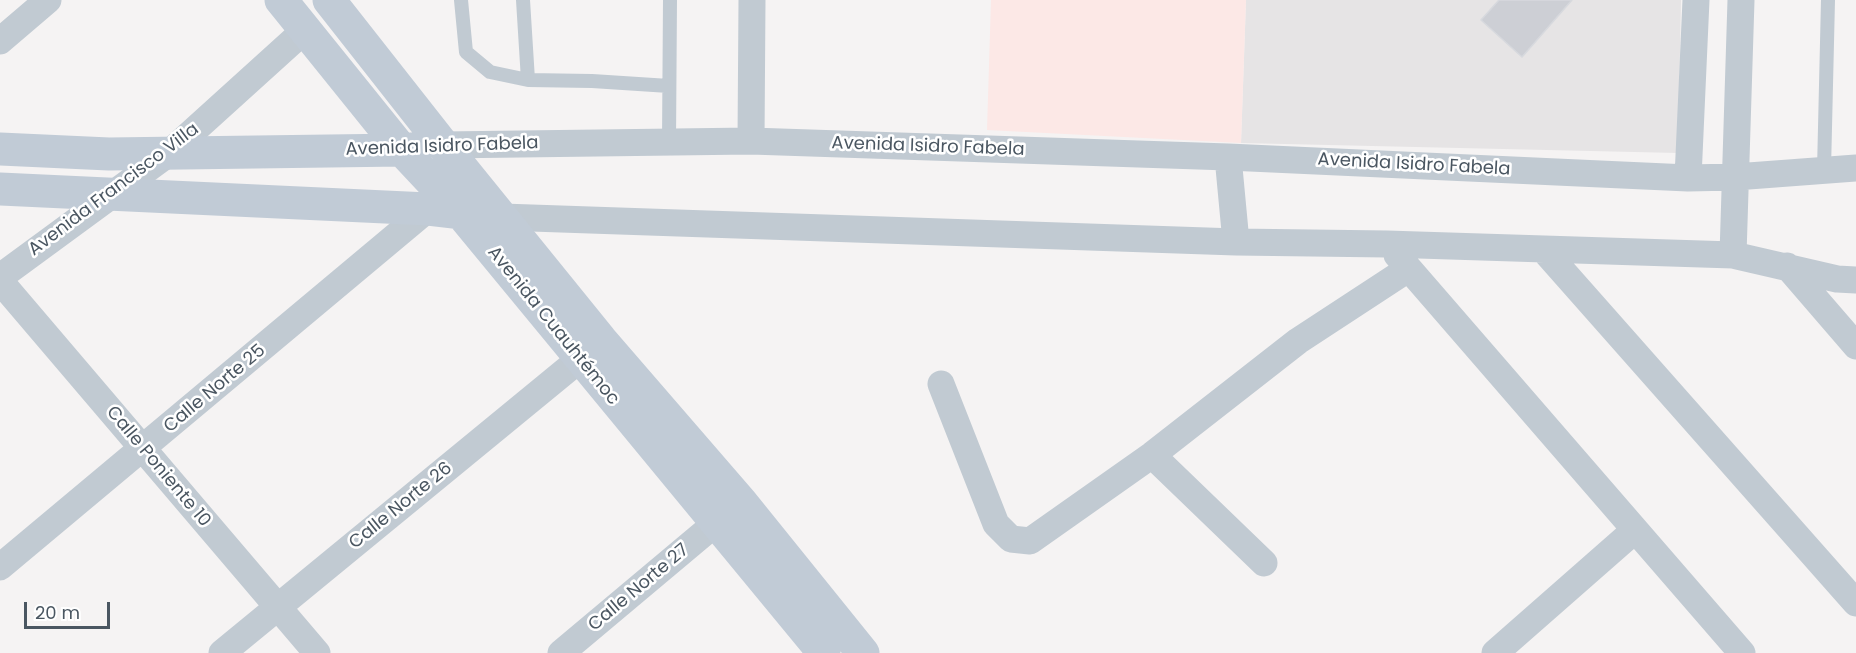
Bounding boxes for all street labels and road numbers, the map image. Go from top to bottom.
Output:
street label: Avenida Francisco Villa [25,119,203,261]
street label: Avenida Isidro Fabela [345,133,539,161]
street label: Avenida Isidro Fabela [831,133,1025,161]
street label: Avenida Isidro Fabela [1317,149,1511,181]
street label: Avenida Cuauhtémoc [482,242,624,410]
street label: Calle Norte 25 [160,340,270,438]
street label: Calle Poniente 10 [101,402,215,532]
street label: Calle Norte 26 [345,458,457,554]
street label: Calle Norte 27 [584,540,694,636]

